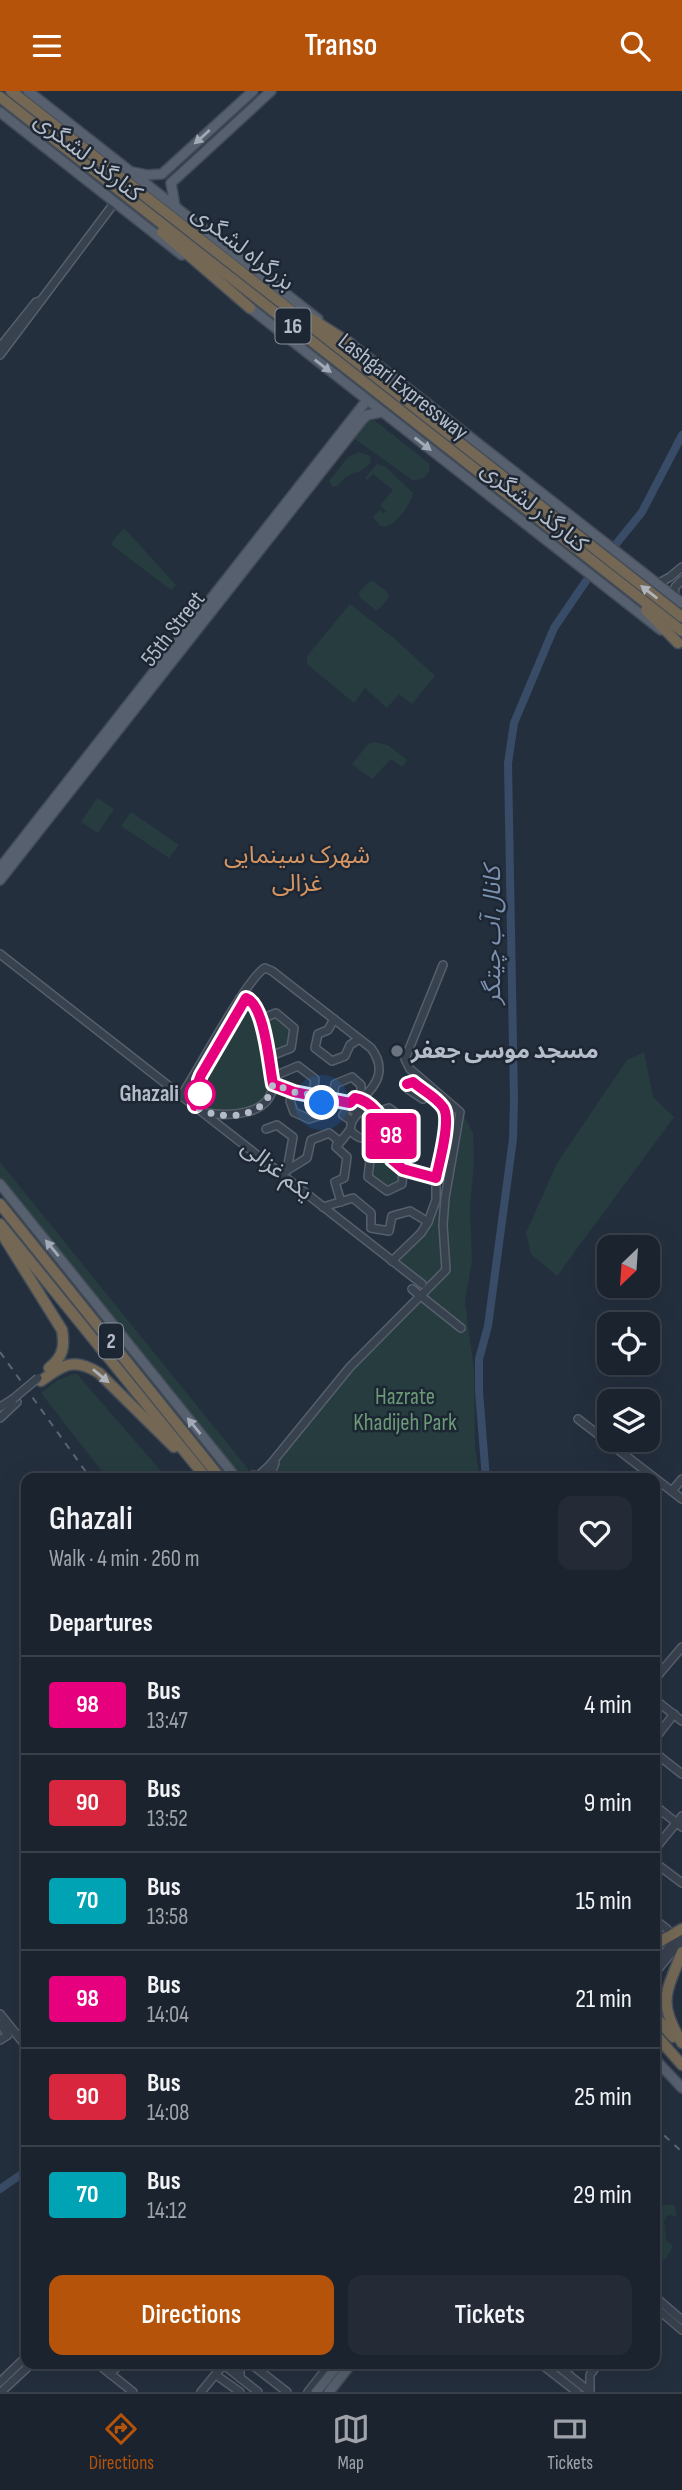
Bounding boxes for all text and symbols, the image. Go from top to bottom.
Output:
text: Transo [304,26,378,65]
icon: menu [28,27,66,65]
icon: search [616,27,654,65]
street label: کنارگذر لشگری [28,106,148,208]
one-way arrow [193,129,211,145]
street label: بزرگراه لشگری [186,199,300,297]
road number: 16 [276,309,310,343]
street label: Lashgari Expressway [332,328,474,447]
one-way arrow [315,358,332,373]
one-way arrow [414,436,432,451]
street label: کنارگذر لشگری [475,455,593,559]
one-way arrow [640,585,658,599]
street label: 55th Street [135,586,211,672]
district label: شهرک سینمایی غزالی [224,841,370,898]
water label: کانال آب چیتگر [478,862,508,1006]
place label: مسجد موسی جعفر [410,1037,599,1065]
marker: مسجد موسی جعفر [389,1043,405,1059]
marker: Ghazali [185,1079,215,1109]
place label: Ghazali [119,1080,179,1108]
your location [304,1085,339,1120]
line badge: 98 [360,1113,422,1159]
text: 98 [380,1121,402,1150]
street label: یکم غزالی [234,1133,319,1208]
north arrow [597,1235,660,1299]
map controls [597,1235,660,1452]
one-way arrow [44,1240,59,1258]
button: locate [597,1312,660,1375]
road number: 2 [99,1323,123,1359]
one-way arrow [91,1368,109,1383]
park label: Hazrate Khadijeh Park [353,1383,457,1437]
button: layers [597,1389,660,1452]
one-way arrow [187,1417,202,1434]
button: heart [558,1496,632,1570]
text: Ghazali [49,1499,133,1539]
text: Walk · 4 min · 260 m [49,1545,199,1573]
text: Departures [49,1608,153,1639]
text: Bus [147,1676,181,1707]
text: 98 [76,1690,99,1719]
text: 4 min [584,1690,632,1721]
text: 13:47 [147,1707,188,1735]
text: Bus [147,1774,181,1805]
text: 90 [76,1788,99,1817]
text: 9 min [584,1788,632,1819]
text: 13:52 [147,1805,188,1833]
text: Bus [147,1872,181,1903]
text: 70 [77,1886,98,1915]
text: 15 min [576,1886,632,1917]
text: 13:58 [147,1903,188,1931]
text: Bus [147,1970,181,2001]
text: 98 [76,1984,99,2013]
text: 21 min [575,1984,632,2015]
text: 14:04 [147,2001,189,2029]
text: Bus [147,2068,181,2099]
text: 90 [76,2082,99,2111]
text: 25 min [574,2082,632,2113]
text: 14:08 [147,2099,189,2127]
text: Bus [147,2166,181,2197]
text: 70 [77,2180,98,2209]
text: 29 min [573,2180,632,2211]
text: 14:12 [147,2197,187,2225]
button: Directions [49,2275,334,2355]
button: Tickets [348,2275,632,2355]
tab: Directions [89,2410,154,2475]
tab: Map [332,2410,370,2475]
tab: Tickets [547,2410,593,2475]

